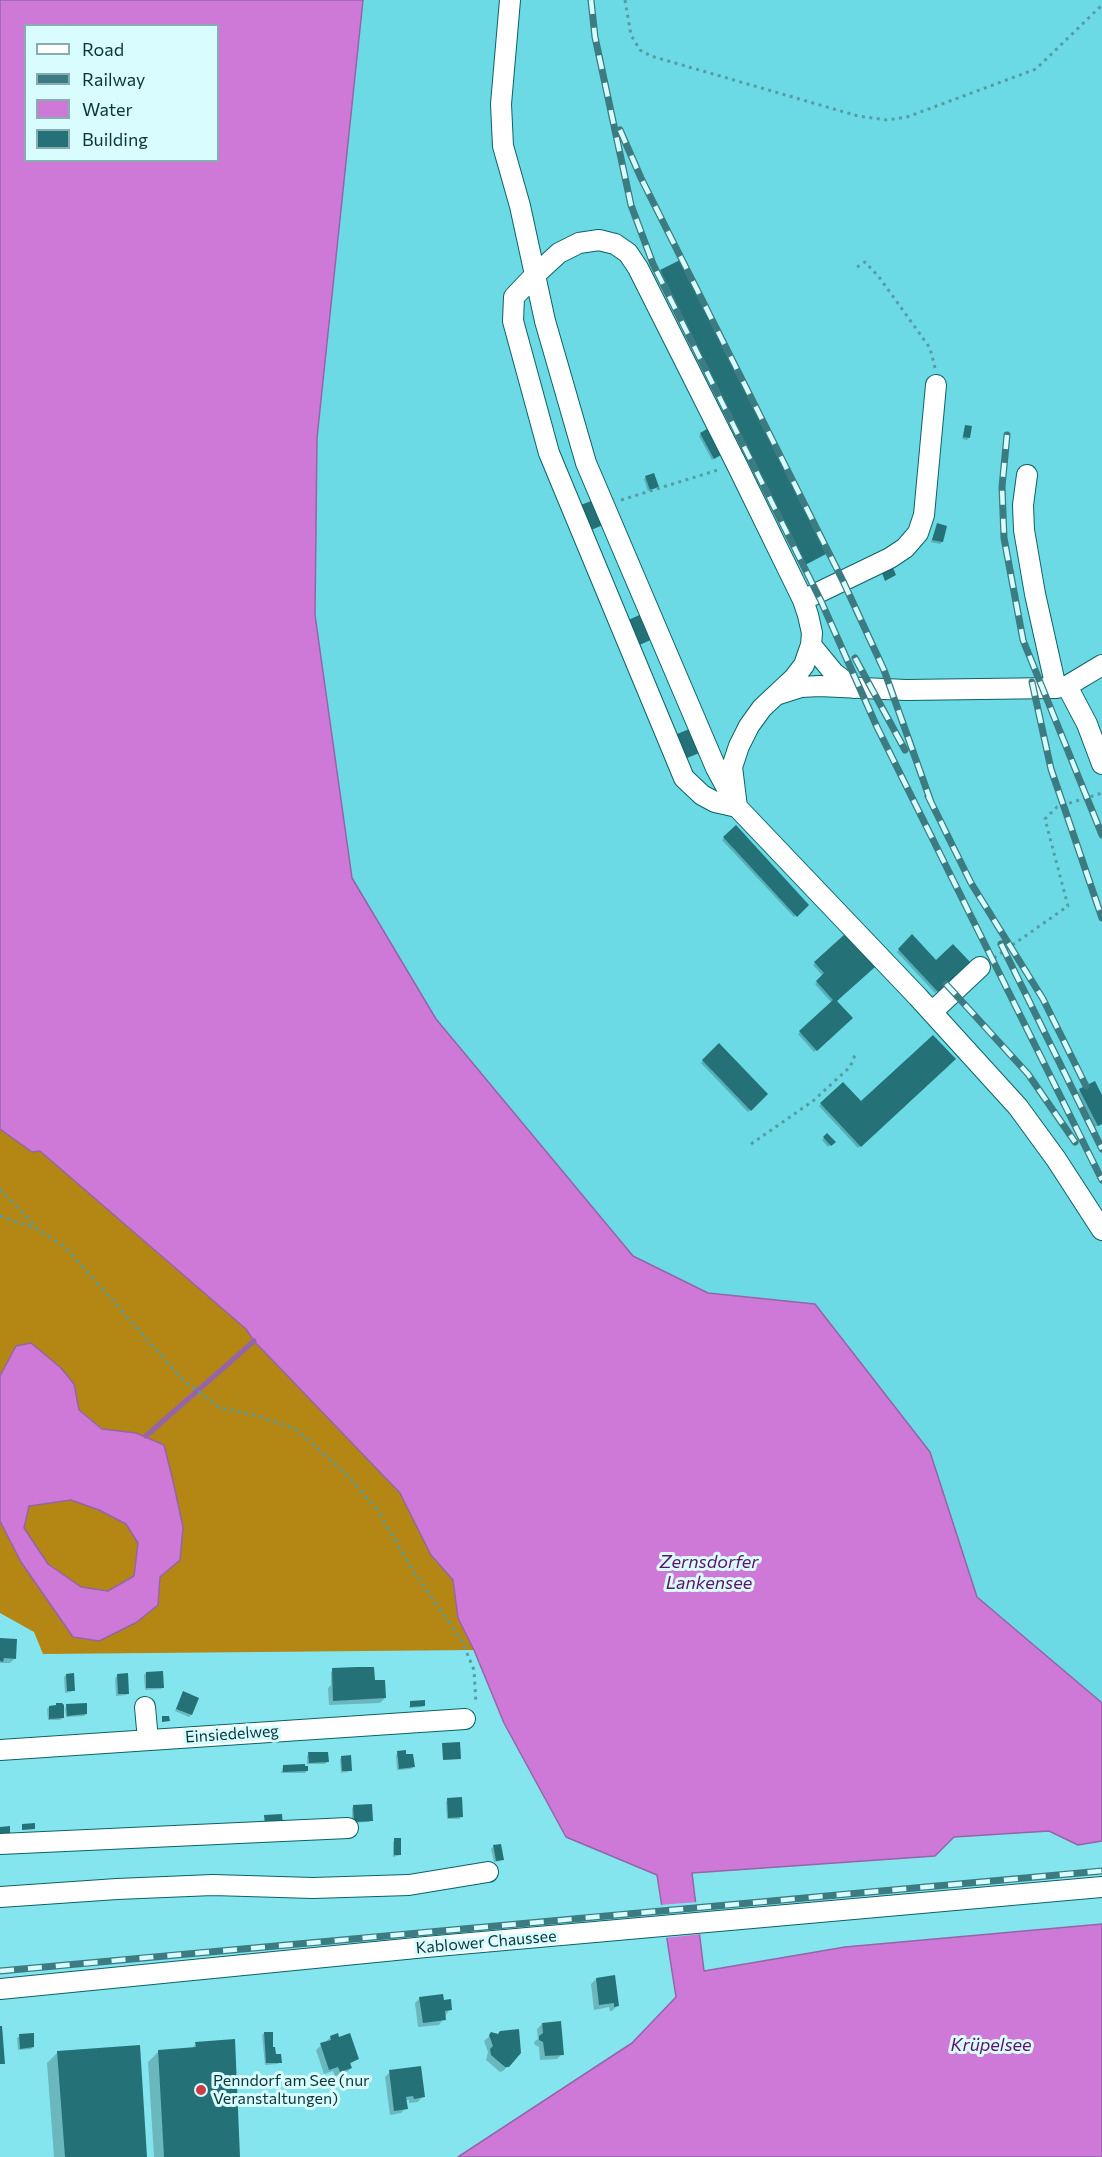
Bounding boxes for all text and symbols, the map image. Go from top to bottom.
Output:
legend [24,24,219,162]
text: Road [82,38,124,60]
text: Railway [82,68,145,90]
text: Water [82,98,133,120]
text: Building [82,128,148,150]
water label: Zernsdorfer Lankensee [660,1551,758,1594]
street label: Einsiedelweg [184,1721,280,1747]
street label: Kablower Chaussee [415,1926,557,1958]
water label: Krüpelsee [950,2034,1032,2056]
place label: Penndorf am See (nur Veranstaltungen) [213,2071,369,2109]
marker: Penndorf am See (nur Veranstaltungen) [194,2083,208,2097]

